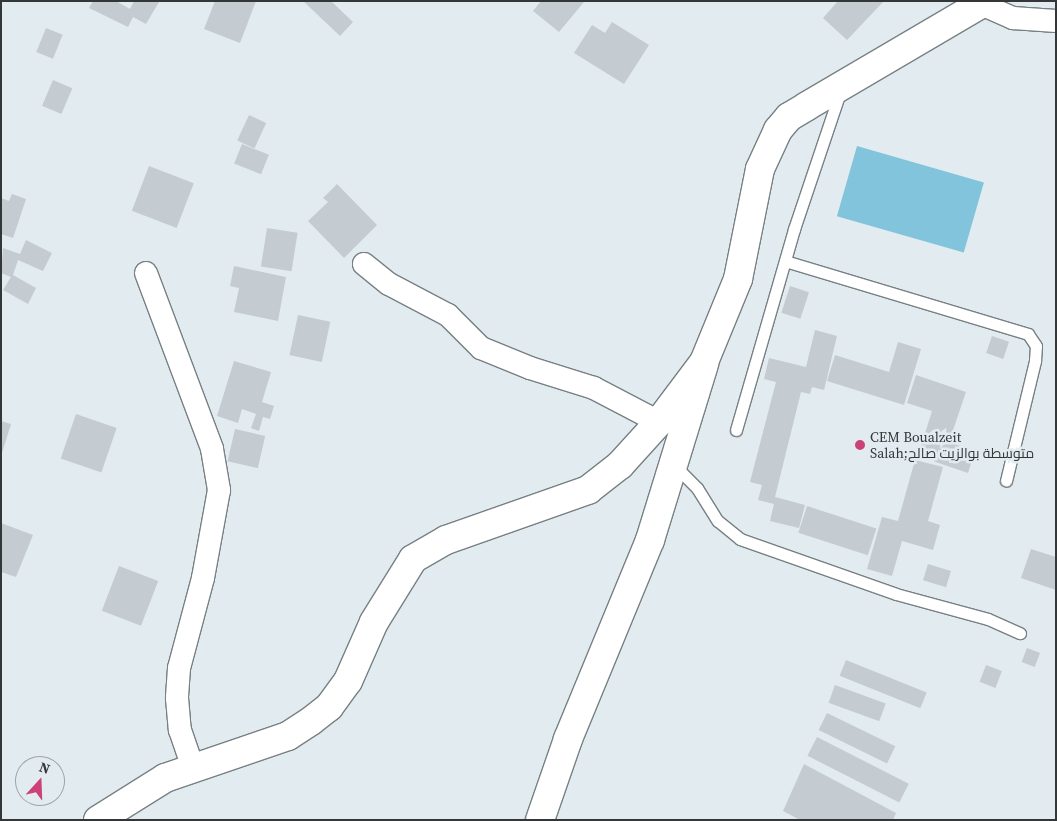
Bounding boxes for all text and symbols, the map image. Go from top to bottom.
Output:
place label: CEM Boualzeit Salah;متوسطة بوالزيت صالح [870,429,1034,462]
marker: CEM Boualzeit Salah;متوسطة بوالزيت صالح [854,439,866,451]
north arrow [15,756,65,806]
text: N [37,757,53,779]

